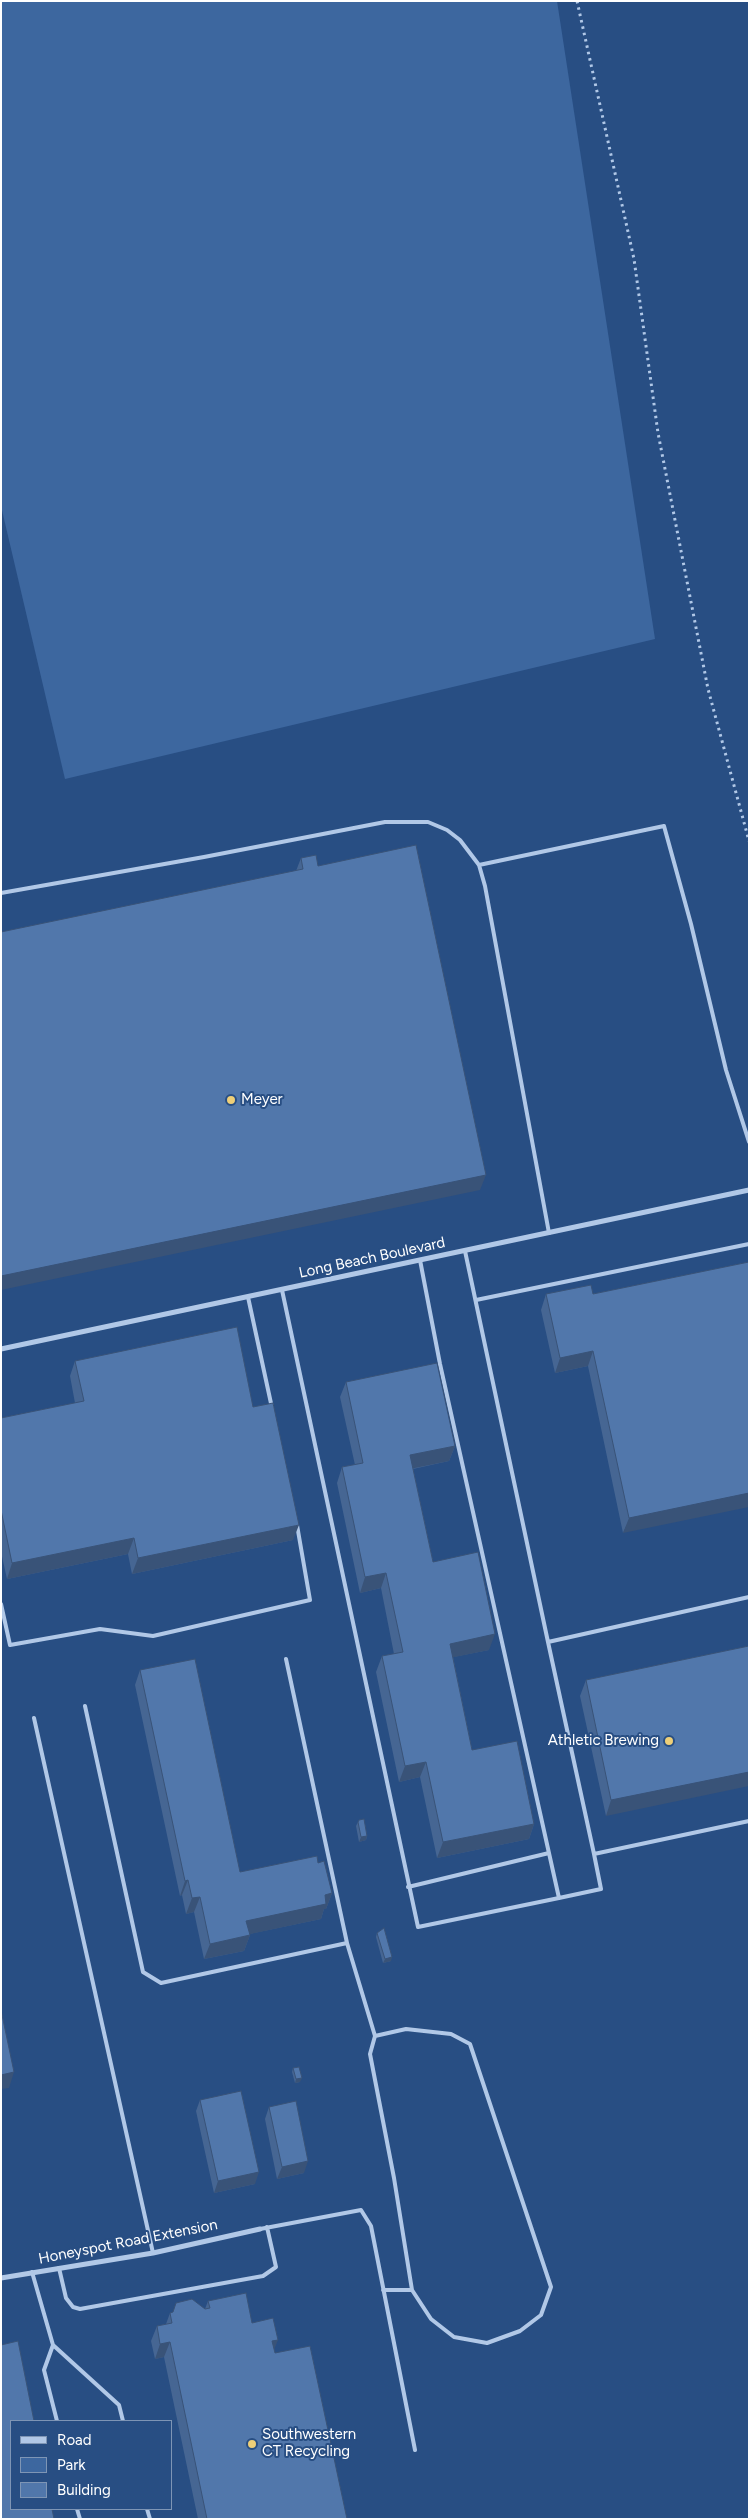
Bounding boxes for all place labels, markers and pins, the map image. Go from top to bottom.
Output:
place label: Meyer [241,1091,283,1109]
marker: Meyer [225,1094,237,1106]
place label: Athletic Brewing [548,1732,659,1750]
marker: Athletic Brewing [663,1735,675,1747]
place label: Southwestern CT Recycling [262,2426,356,2461]
marker: Southwestern CT Recycling [246,2438,258,2450]

